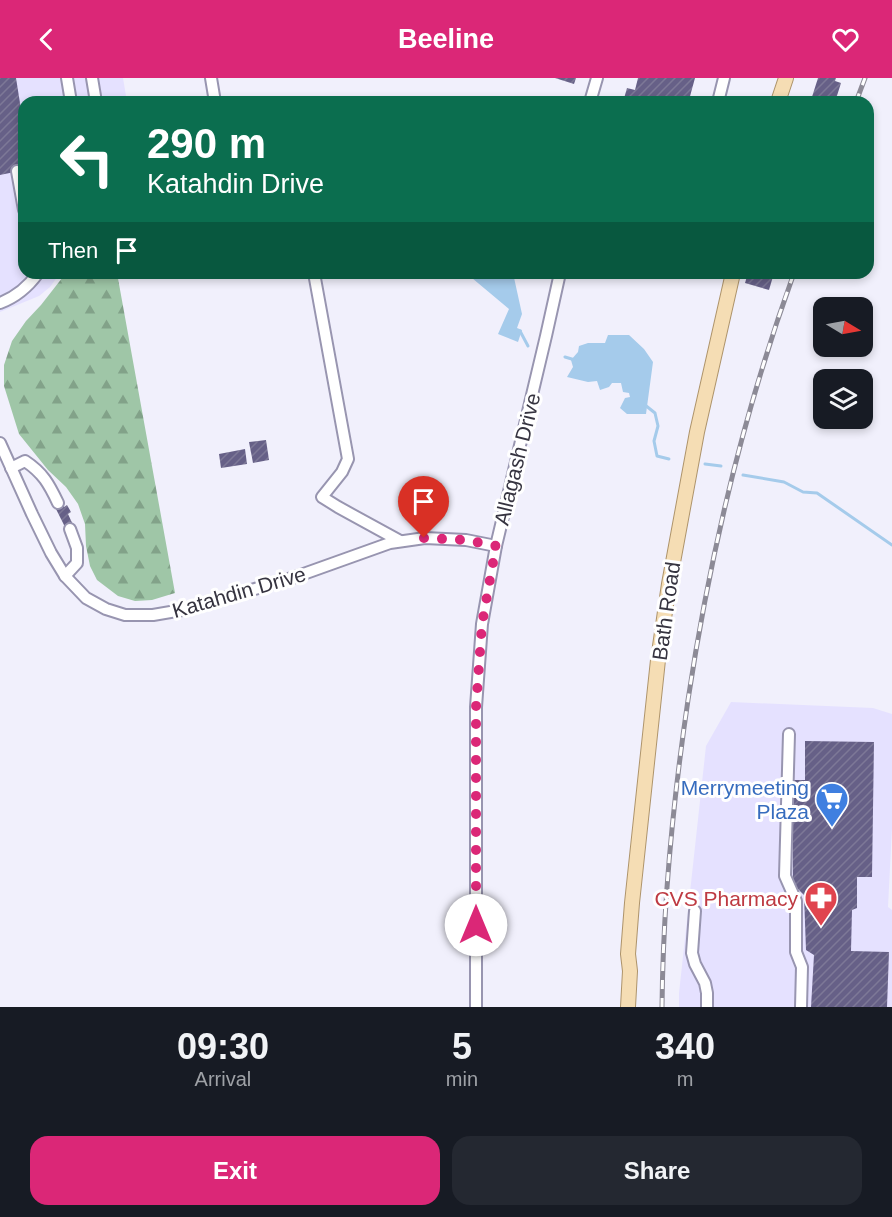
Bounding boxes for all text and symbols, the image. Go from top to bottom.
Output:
icon: back [30,23,63,56]
icon: heart [829,23,862,56]
text: Beeline [398,24,494,54]
icon: left [48,120,126,198]
text: 290 m [147,120,266,167]
text: Katahdin Drive [147,169,324,199]
icon: arrive [110,234,143,267]
text: Then [48,238,98,263]
north arrow [813,297,873,357]
map controls [813,297,873,429]
button: layers [813,369,873,429]
street label: Allagash Drive [489,391,545,527]
pin [398,476,449,538]
icon: arrive [407,485,440,518]
street label: Bath Road [648,560,684,662]
street label: Katahdin Drive [170,562,308,622]
place label: Merrymeeting Plaza [681,776,809,823]
supermarket icon: Merrymeeting Plaza [814,781,850,828]
pharmacy icon: CVS Pharmacy [803,880,839,927]
place label: CVS Pharmacy [654,887,798,910]
position arrow [444,893,508,957]
text: 09:30 [177,1026,269,1067]
text: 5 [452,1026,472,1067]
text: 340 [655,1026,715,1067]
text: Arrival [195,1068,251,1090]
text: min [446,1068,478,1090]
text: m [677,1068,693,1090]
button: Exit [30,1136,440,1205]
button: Share [452,1136,862,1205]

